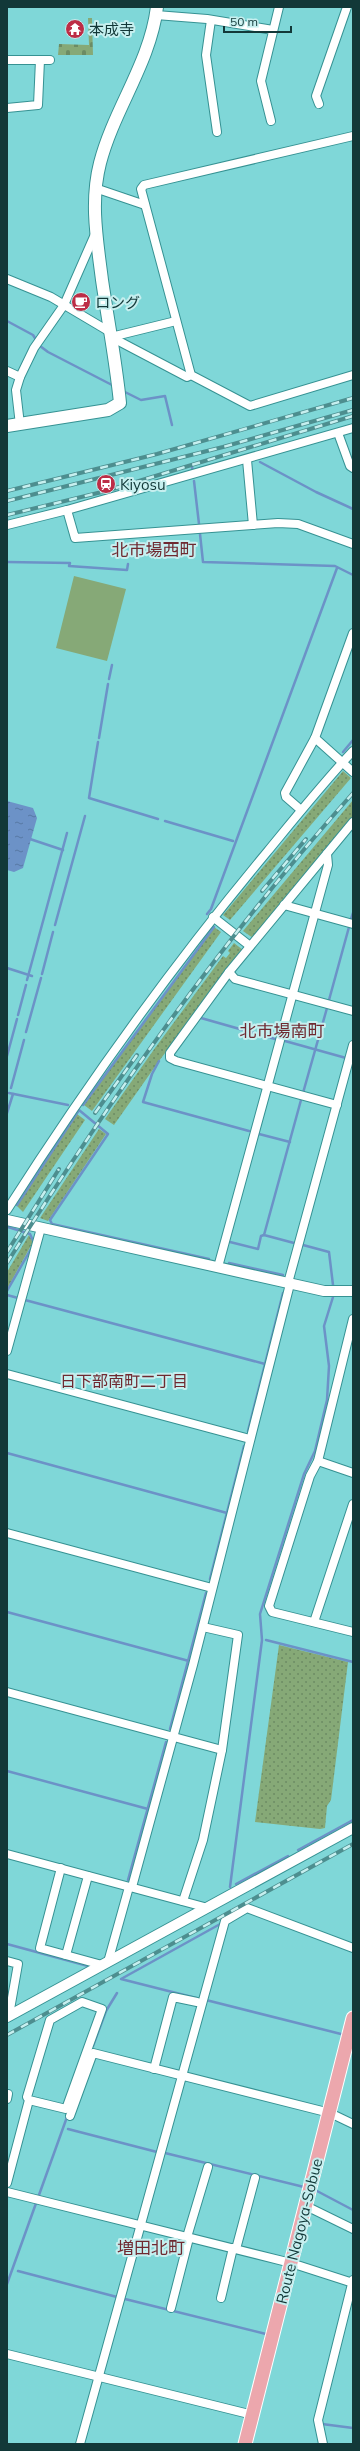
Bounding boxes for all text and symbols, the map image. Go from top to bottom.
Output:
scale bar [224,8,291,34]
text: 50 m [230,14,258,29]
temple icon: 本成寺 [64,18,86,40]
place label: 本成寺 [89,20,134,39]
cafe icon: ロング [70,291,92,313]
place label: ロング [95,293,140,312]
station icon: Kiyosu [95,473,117,495]
place label: Kiyosu [120,475,166,494]
district label: 北市場西町 [112,539,197,560]
district label: 北市場南町 [240,1020,325,1041]
district label: 日下部南町二丁目 [60,1371,188,1391]
street label: Route Nagoya-Sobue [272,2156,326,2306]
district label: 増田北町 [117,2237,185,2258]

